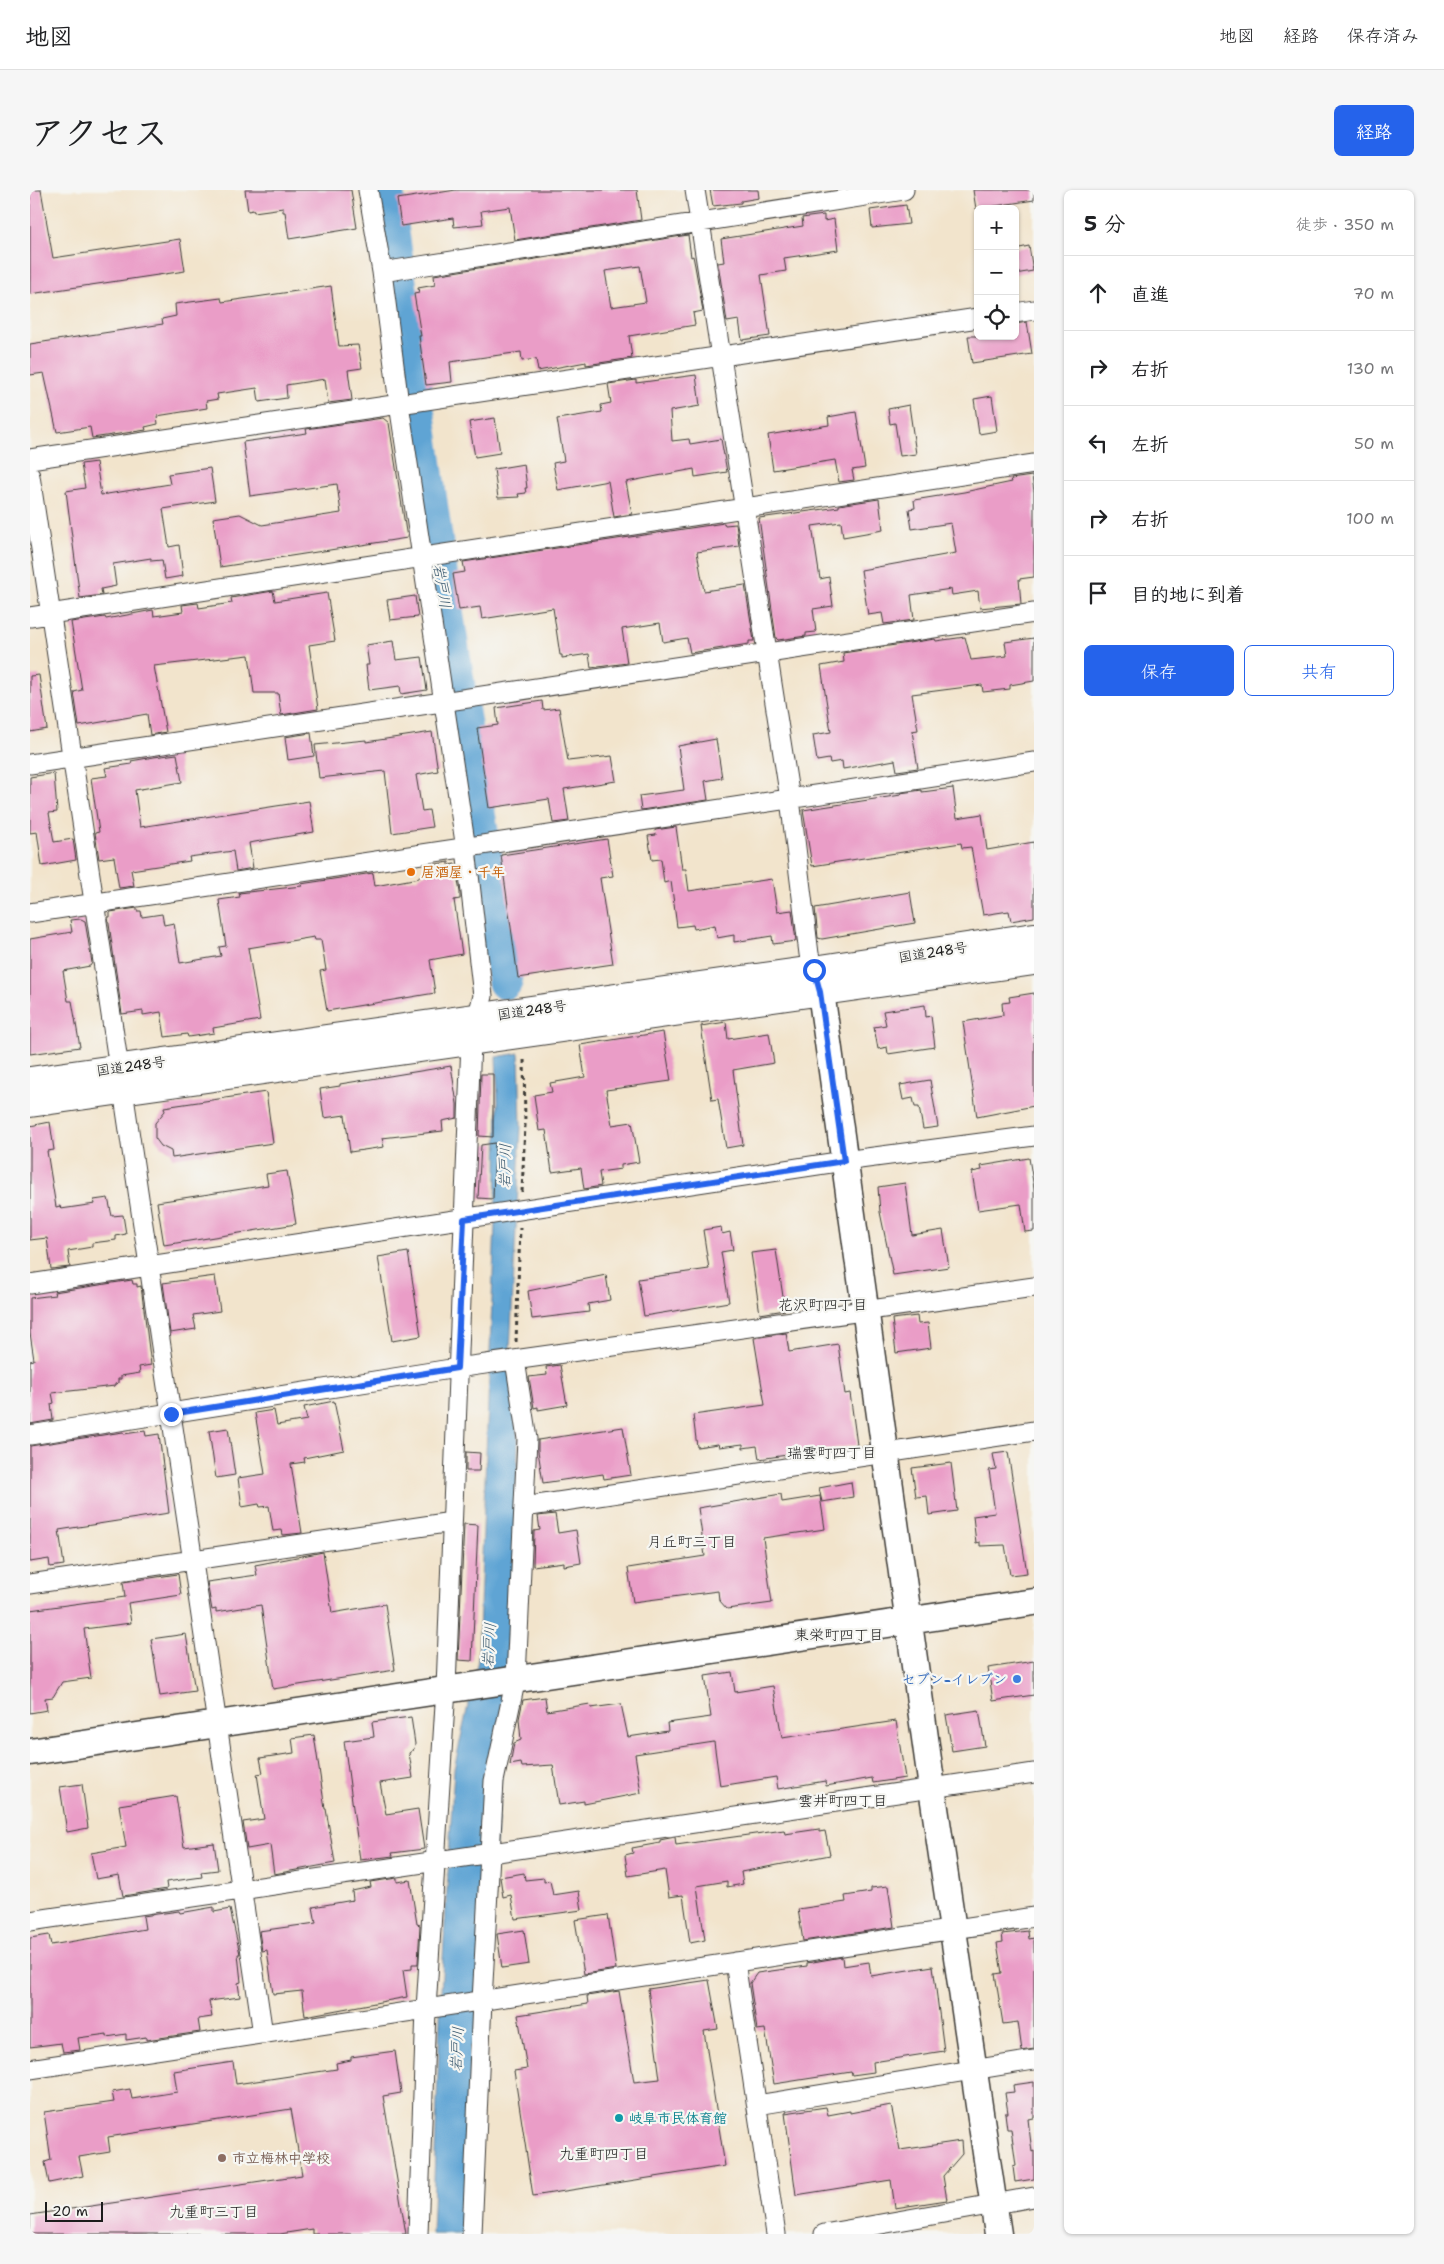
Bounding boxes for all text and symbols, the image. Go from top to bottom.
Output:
text: 地図 [25,21,73,53]
text: 地図 [1219,24,1255,48]
text: 経路 [1283,24,1319,48]
text: 保存済み [1347,24,1419,48]
button: 経路 [1334,105,1414,156]
text: アクセス [30,109,168,156]
map controls [974,205,1019,340]
button: + [974,205,1019,250]
text: 5 分 [1084,210,1125,238]
text: 徒歩 · 350 m [1296,214,1394,235]
button: − [974,250,1019,295]
icon: ahead [1084,279,1112,307]
text: 直進 [1131,282,1169,307]
text: 70 m [1353,283,1394,304]
button: locate [974,295,1019,340]
icon: right [1084,354,1112,382]
text: 右折 [1131,357,1169,382]
text: 130 m [1347,358,1394,379]
icon: left [1084,429,1112,457]
text: 左折 [1131,432,1169,457]
text: 50 m [1354,433,1394,454]
icon: right [1084,504,1112,532]
text: 右折 [1131,507,1169,532]
text: 100 m [1346,508,1394,529]
water label: 岩戸川 [429,562,455,610]
icon: arrive [1084,579,1112,607]
text: 目的地に到着 [1131,582,1245,607]
button: 保存 [1084,645,1234,696]
button: 共有 [1244,645,1394,696]
place label: 居酒屋・千年 [421,863,505,881]
marker: 居酒屋・千年 [405,866,417,878]
street label: 国道248号 [897,938,969,966]
route start [803,959,826,982]
street label: 国道248号 [496,996,568,1024]
street label: 国道248号 [95,1052,167,1080]
water label: 岩戸川 [495,1143,515,1189]
district label: 花沢町四丁目 [778,1295,868,1315]
route end [160,1403,183,1426]
district label: 瑞雲町四丁目 [787,1443,877,1463]
district label: 月丘町三丁目 [647,1532,737,1552]
water label: 岩戸川 [477,1622,501,1668]
district label: 東栄町四丁目 [794,1625,884,1645]
place label: セブン-イレブン [902,1670,1007,1688]
marker: セブン-イレブン [1011,1673,1023,1685]
district label: 雲井町四丁目 [798,1791,888,1811]
water label: 岩戸川 [446,2026,468,2072]
place label: 岐阜市民体育館 [629,2109,727,2127]
marker: 岐阜市民体育館 [613,2112,625,2124]
district label: 九重町四丁目 [559,2144,649,2164]
place label: 市立梅林中学校 [232,2149,330,2167]
marker: 市立梅林中学校 [216,2152,228,2164]
scale bar [45,2199,102,2222]
text: 20 m [52,2202,88,2220]
district label: 九重町三丁目 [169,2202,259,2222]

